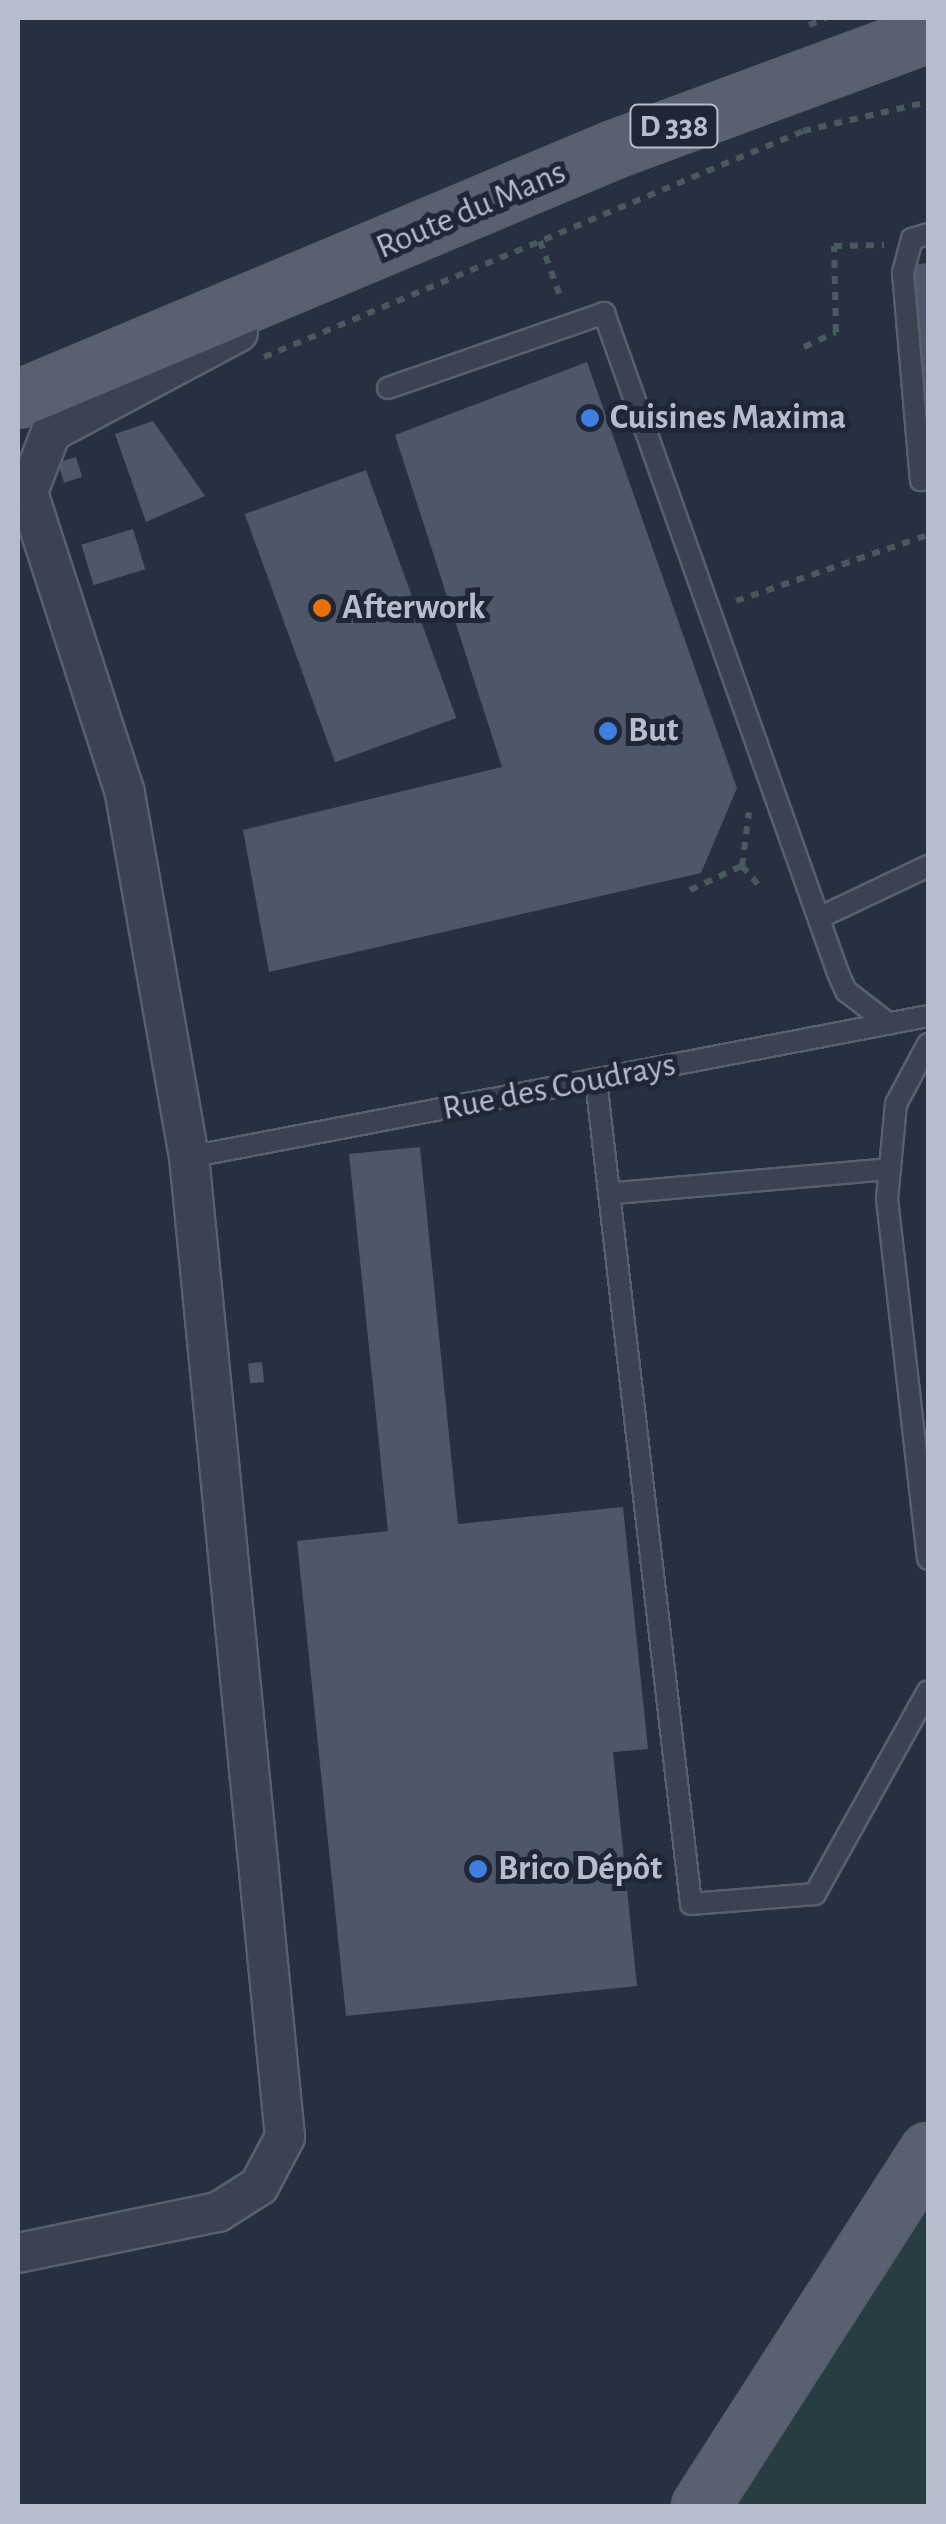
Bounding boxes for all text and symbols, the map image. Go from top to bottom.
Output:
road number: D 338 [629,99,719,153]
street label: Route du Mans [370,151,572,269]
place label: Cuisines Maxima [610,397,846,439]
marker: Cuisines Maxima [579,407,601,429]
place label: Afterwork [342,587,485,629]
marker: Afterwork [311,597,333,619]
place label: But [628,710,678,752]
marker: But [597,720,619,742]
street label: Rue des Coudrays [439,1044,679,1130]
place label: Brico Dépôt [498,1848,662,1890]
marker: Brico Dépôt [467,1858,489,1880]

